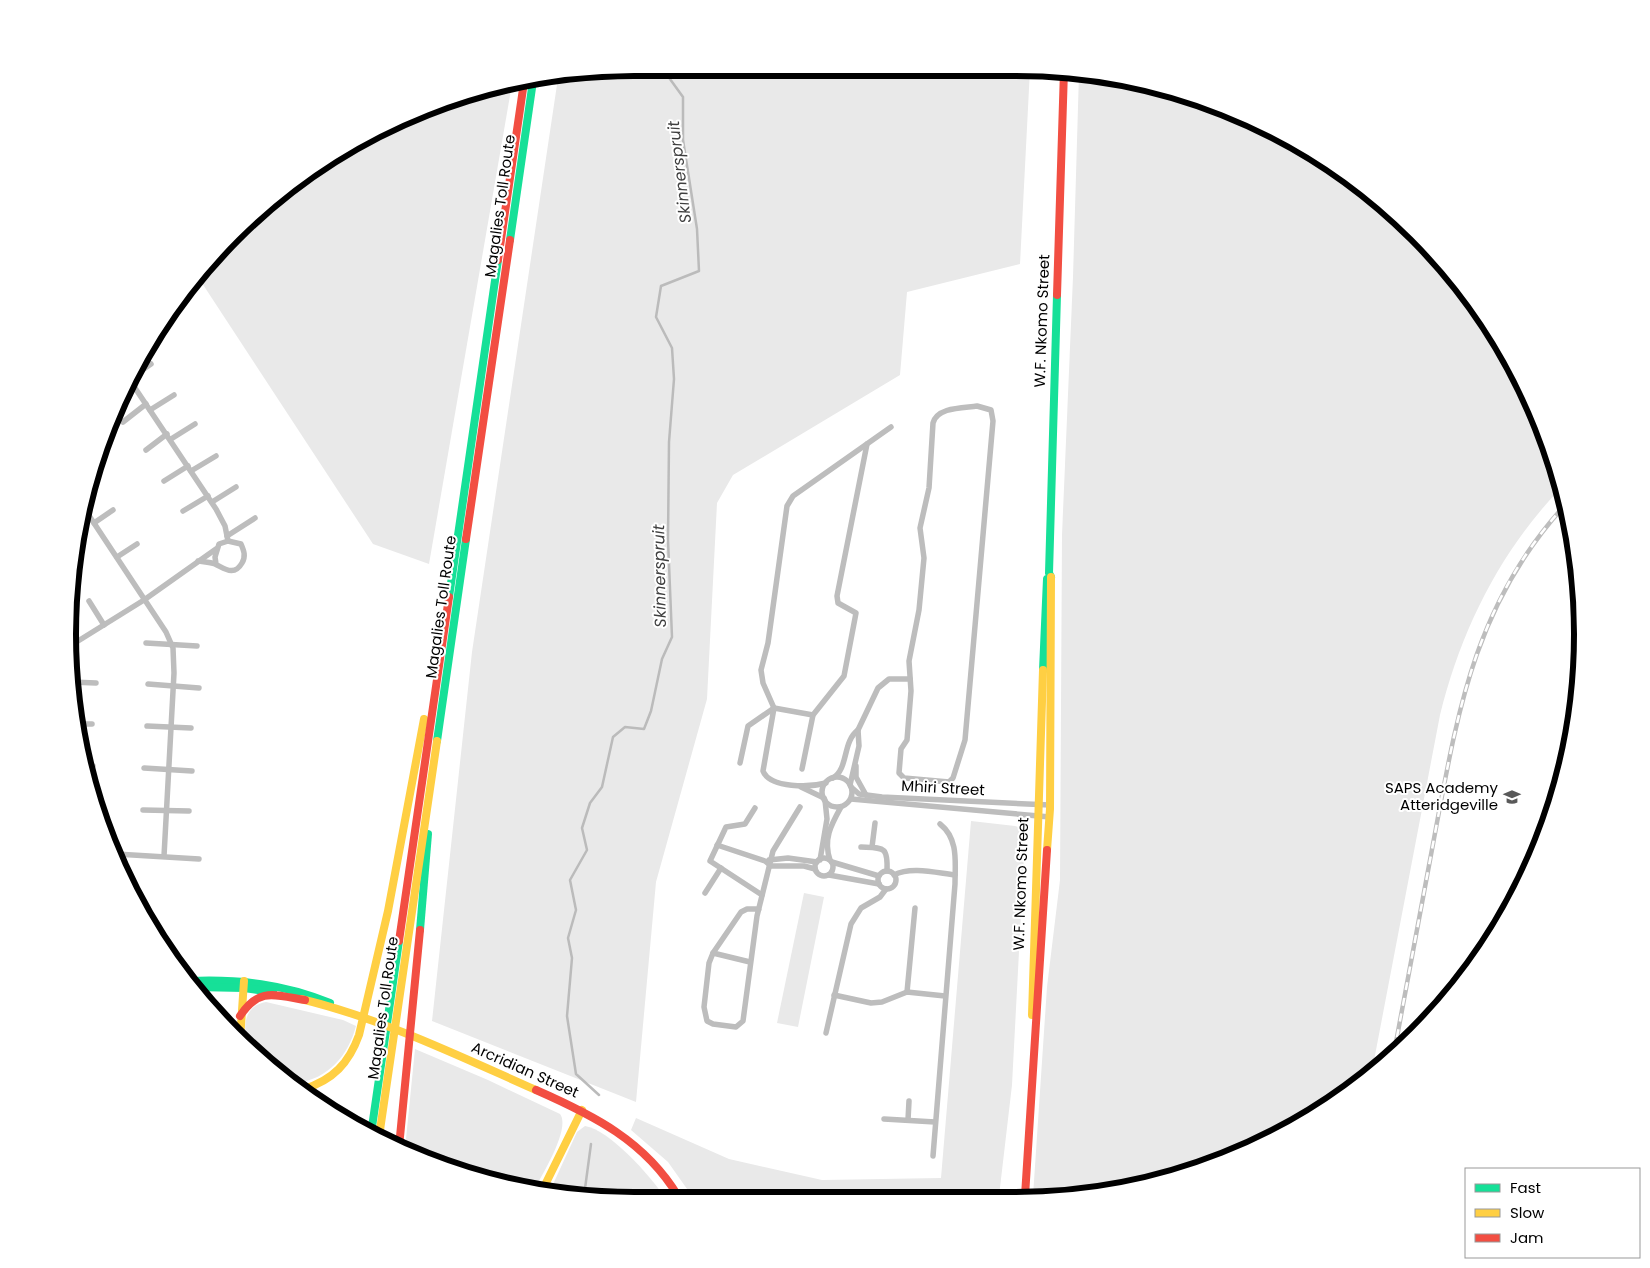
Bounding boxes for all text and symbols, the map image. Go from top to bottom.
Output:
water label: Skinnerspruit [662,118,697,224]
street label: Magalies Toll Route [479,133,520,279]
street label: W.F. Nkomo Street [1029,254,1054,388]
water label: Skinnerspruit [647,523,672,628]
street label: Magalies Toll Route [420,534,461,680]
street label: Mhiri Street [901,775,985,800]
place label: SAPS Academy Atteridgeville [1385,777,1499,815]
school or university icon: SAPS Academy Atteridgeville [1502,787,1522,807]
street label: W.F. Nkomo Street [1008,817,1033,951]
street label: Magalies Toll Route [362,935,403,1081]
street label: Arcridian Street [468,1036,582,1103]
legend [1465,1168,1640,1258]
text: Fast [1510,1177,1541,1198]
text: Slow [1510,1202,1545,1223]
text: Jam [1510,1227,1544,1248]

